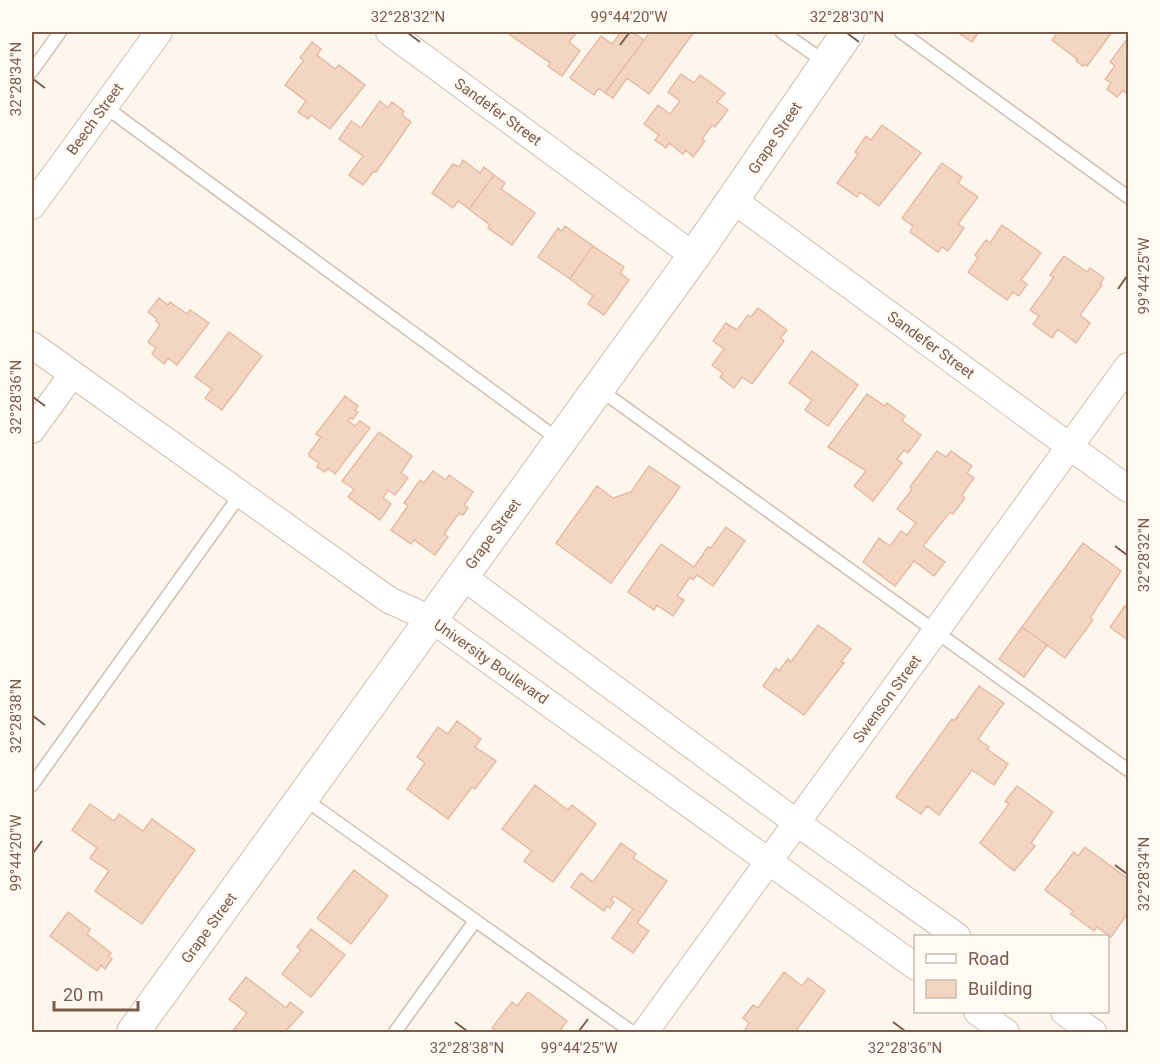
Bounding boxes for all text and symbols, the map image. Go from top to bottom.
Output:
text: 32°28'32"N [371,8,445,26]
text: 99°44'20"W [591,8,667,26]
text: 32°28'30"N [810,8,884,26]
text: 32°28'34"N [7,42,25,116]
street label: Sandefer Street [451,74,545,150]
street label: Beech Street [63,79,127,159]
street label: Grape Street [744,99,806,177]
text: 99°44'25"W [1135,238,1153,314]
street label: Sandefer Street [884,307,978,383]
text: 32°28'36"N [7,360,25,434]
street label: Grape Street [461,495,525,573]
text: 32°28'32"N [1135,518,1153,592]
street label: University Boulevard [430,616,552,708]
street label: Swenson Street [849,651,925,746]
text: 32°28'38"N [7,679,25,753]
text: 99°44'20"W [7,815,25,891]
text: 32°28'34"N [1135,837,1153,911]
street label: Grape Street [177,889,241,967]
legend [914,935,1109,1013]
text: Road [968,948,1009,969]
scale bar [54,974,138,1012]
text: Building [968,978,1032,999]
text: 20 m [63,984,103,1005]
text: 32°28'38"N [430,1039,504,1057]
text: 99°44'25"W [541,1039,617,1057]
text: 32°28'36"N [868,1039,942,1057]

